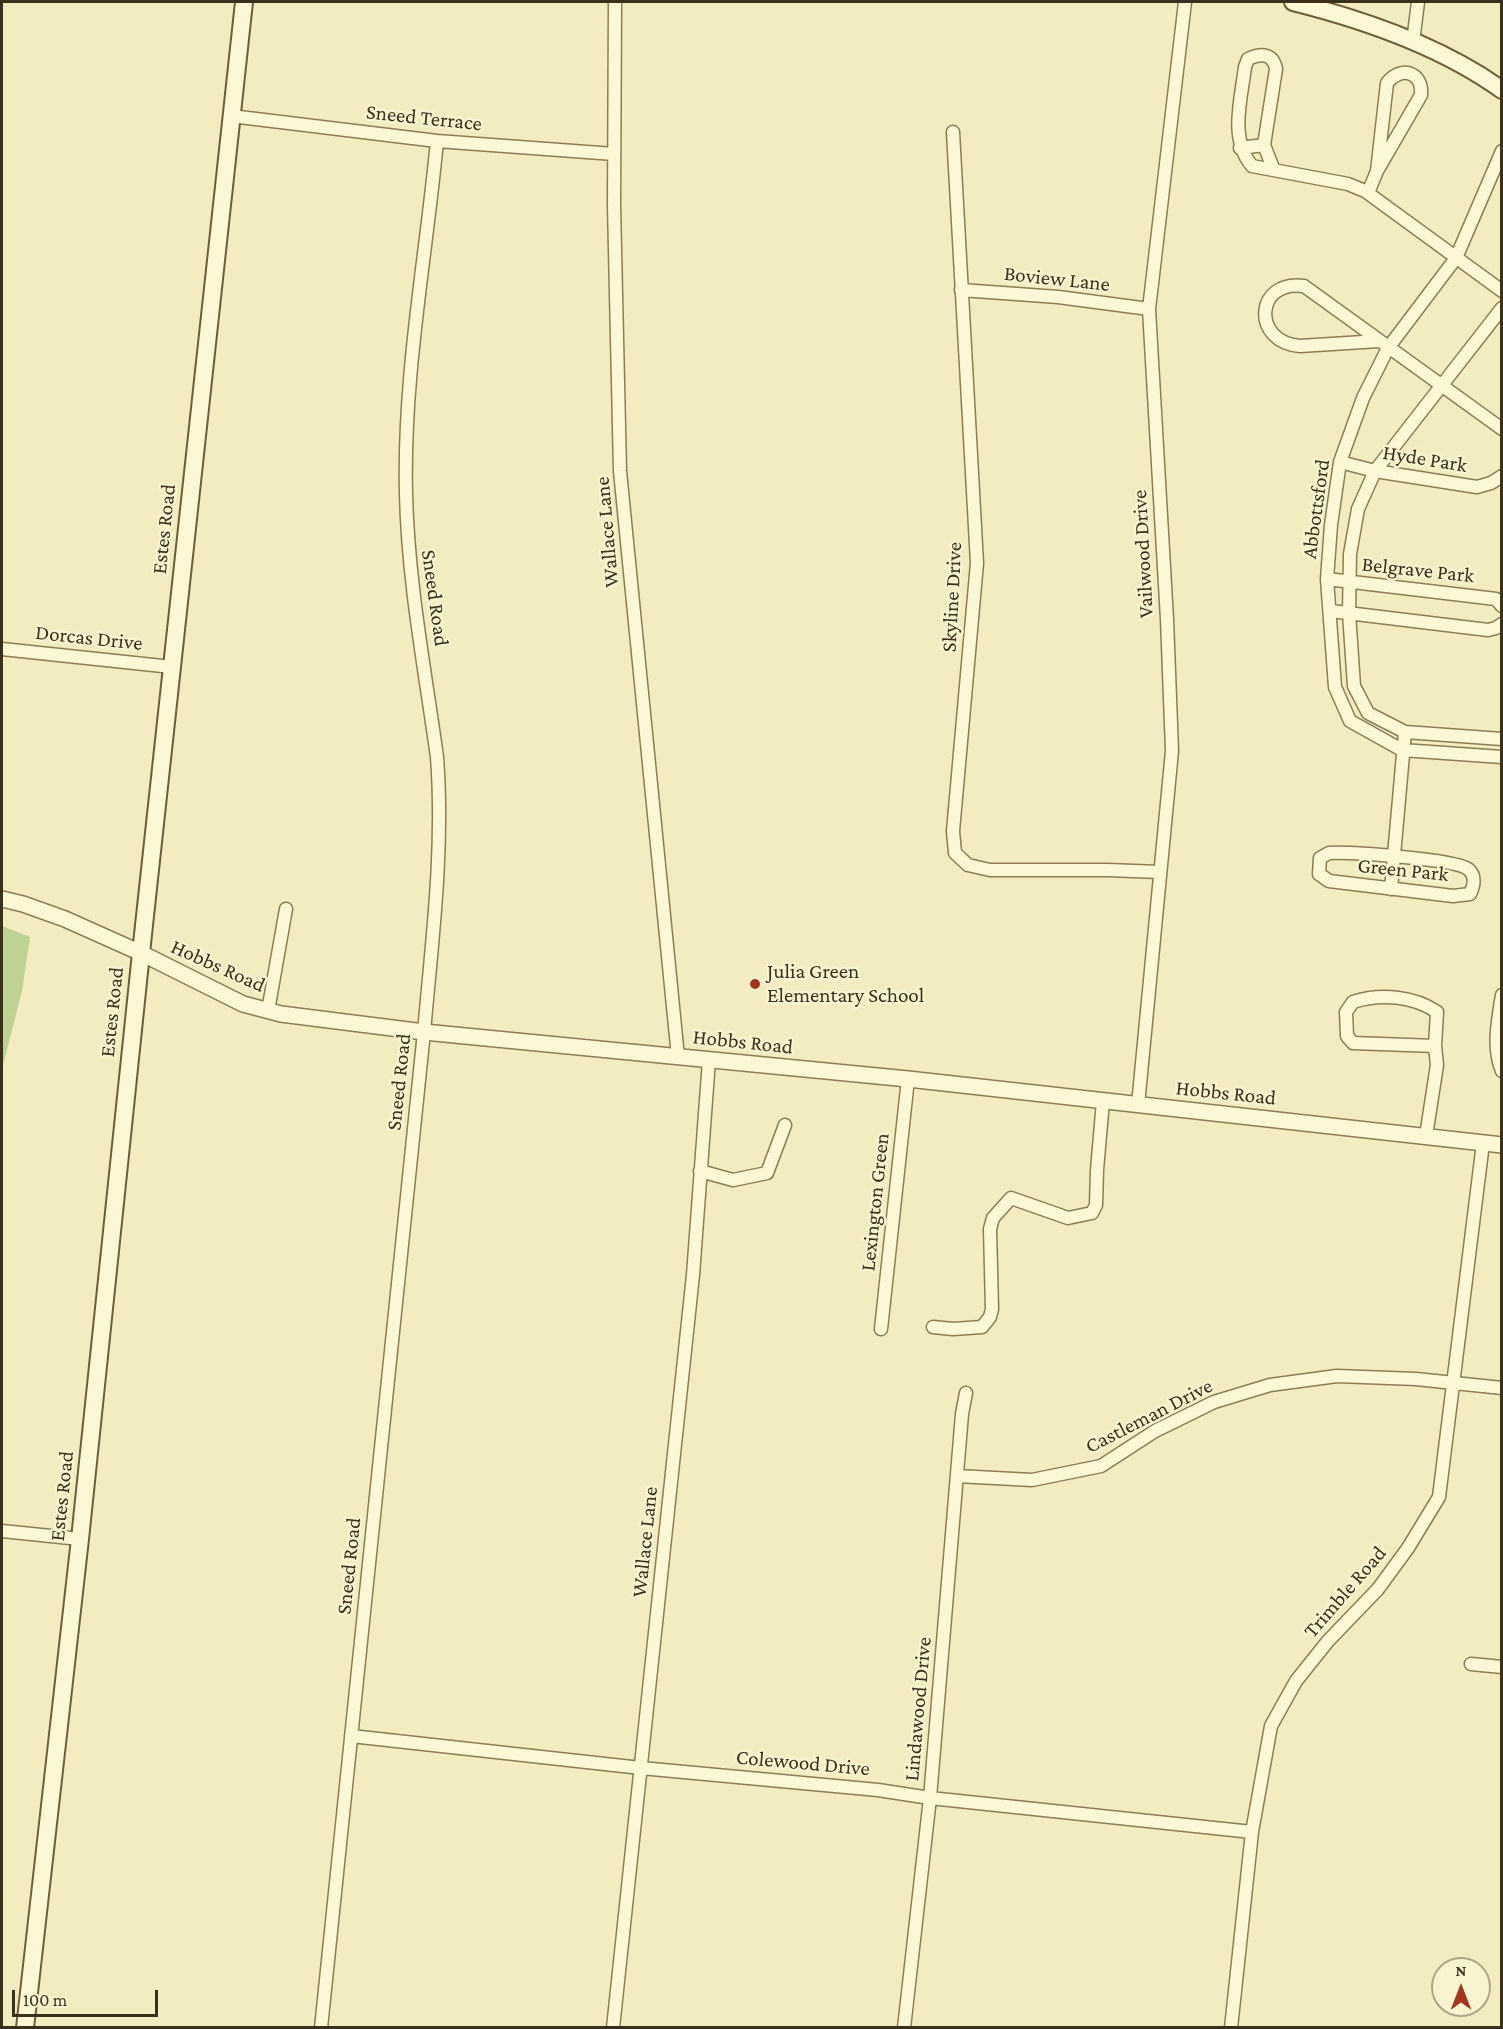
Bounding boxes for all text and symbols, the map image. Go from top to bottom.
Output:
street label: Sneed Terrace [365,99,483,137]
street label: Boview Lane [1003,261,1111,297]
street label: Hyde Park [1381,440,1469,478]
street label: Abbottsford [1297,458,1335,560]
street label: Wallace Lane [590,475,624,589]
street label: Estes Road [147,483,181,575]
street label: Vailwood Drive [1127,489,1159,619]
street label: Skyline Drive [937,541,967,653]
street label: Sneed Road [416,548,454,648]
street label: Belgrave Park [1360,552,1476,588]
street label: Dorcas Drive [34,620,144,656]
street label: Green Park [1356,853,1450,887]
street label: Hobbs Road [167,934,269,998]
place label: Julia Green Elementary School [767,959,924,1009]
street label: Estes Road [95,966,129,1058]
marker: Julia Green Elementary School [748,977,762,991]
street label: Hobbs Road [692,1024,794,1060]
street label: Sneed Road [381,1032,417,1132]
street label: Hobbs Road [1175,1075,1277,1111]
street label: Lexington Green [855,1132,895,1272]
street label: Castleman Drive [1081,1373,1217,1459]
street label: Estes Road [45,1450,79,1542]
street label: Wallace Lane [627,1485,663,1599]
street label: Sneed Road [331,1516,367,1616]
street label: Trimble Road [1298,1541,1392,1643]
street label: Lindawood Drive [899,1636,937,1782]
street label: Colewood Drive [735,1745,871,1781]
north arrow [1431,1957,1491,2017]
text: N [1456,1962,1466,1979]
scale bar [15,1978,160,2016]
text: 100 m [23,1990,67,2010]

